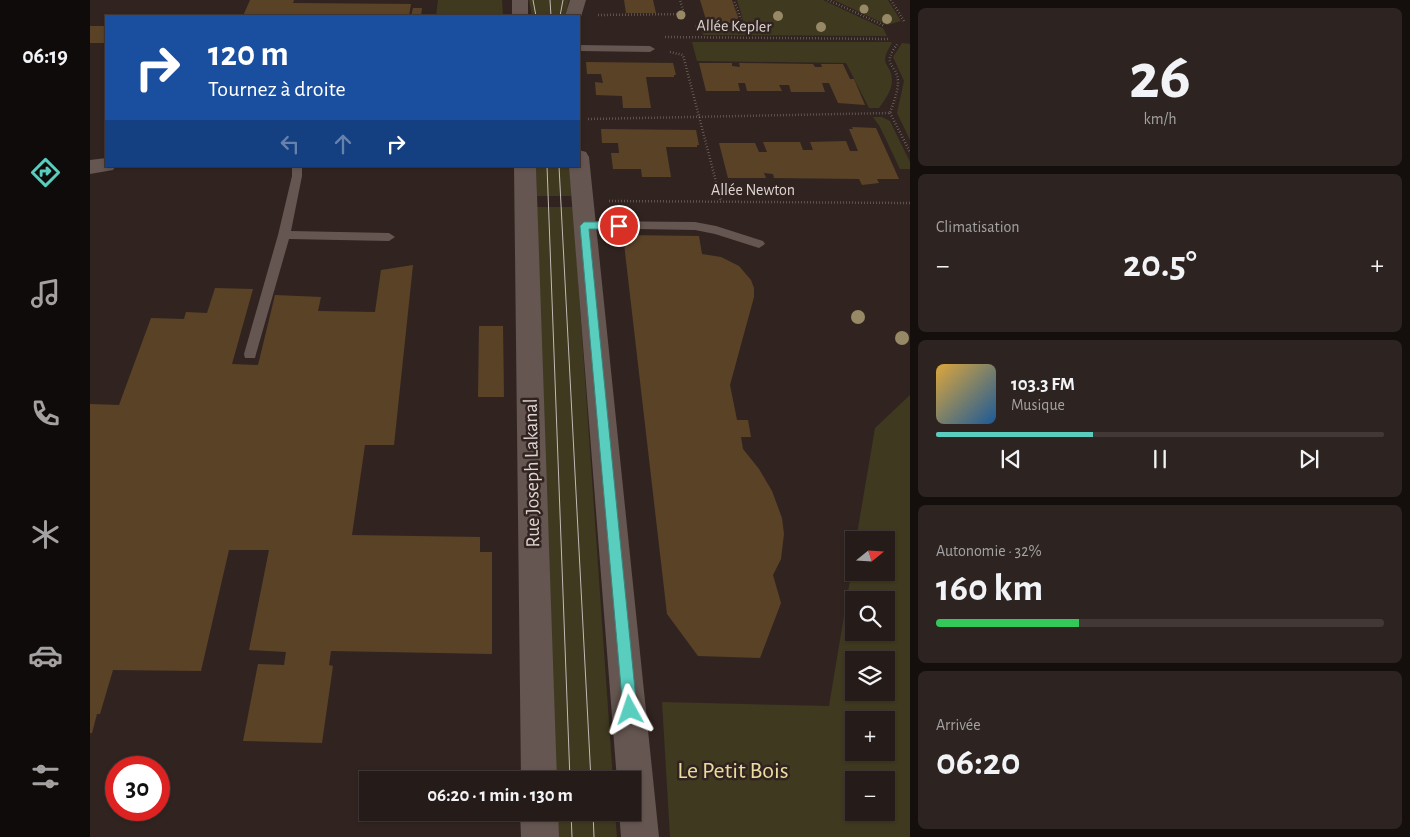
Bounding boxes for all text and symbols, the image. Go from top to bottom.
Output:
street label: Allée Kepler [696,17,772,35]
icon: right [125,35,190,100]
text: 120 m [208,37,289,72]
text: 06:19 [22,45,68,67]
text: 26 [1129,45,1191,110]
text: Tournez à droite [208,78,346,100]
text: km/h [1143,111,1177,127]
icon: left [276,130,304,158]
icon: ahead [329,130,357,158]
icon: right [382,130,410,158]
icon: directions [28,155,63,190]
street label: Allée Newton [711,182,795,198]
pin [598,205,640,247]
icon: arrive [605,212,633,240]
text: Climatisation [936,219,1020,235]
text: 20.5° [1123,246,1197,284]
text: − [936,252,949,280]
text: + [1371,252,1384,280]
icon: music [28,276,63,311]
text: 103.3 FM [1011,375,1075,394]
icon: phone [28,396,63,431]
text: Musique [1011,397,1065,413]
street label: Rue Joseph Lakanal [521,398,543,548]
icon: previous [997,445,1025,473]
icon: pause [1146,445,1174,473]
icon: next [1295,445,1323,473]
icon: climate [28,517,63,552]
north arrow [845,531,895,581]
map controls [845,531,895,821]
text: Autonomie · 32% [936,543,1042,559]
text: 160 km [936,570,1043,608]
button: search [845,591,895,641]
icon: car [28,638,63,673]
button: layers [845,651,895,701]
position arrow [603,683,655,735]
button: + [845,711,895,761]
text: Arrivée [936,717,981,733]
text: 06:20 [936,744,1021,782]
speed limit sign: 30 [105,756,170,821]
icon: filters [28,759,63,794]
park label: Le Petit Bois [677,759,789,783]
button: − [845,771,895,821]
text: 06:20 · 1 min · 130 m [427,786,573,805]

